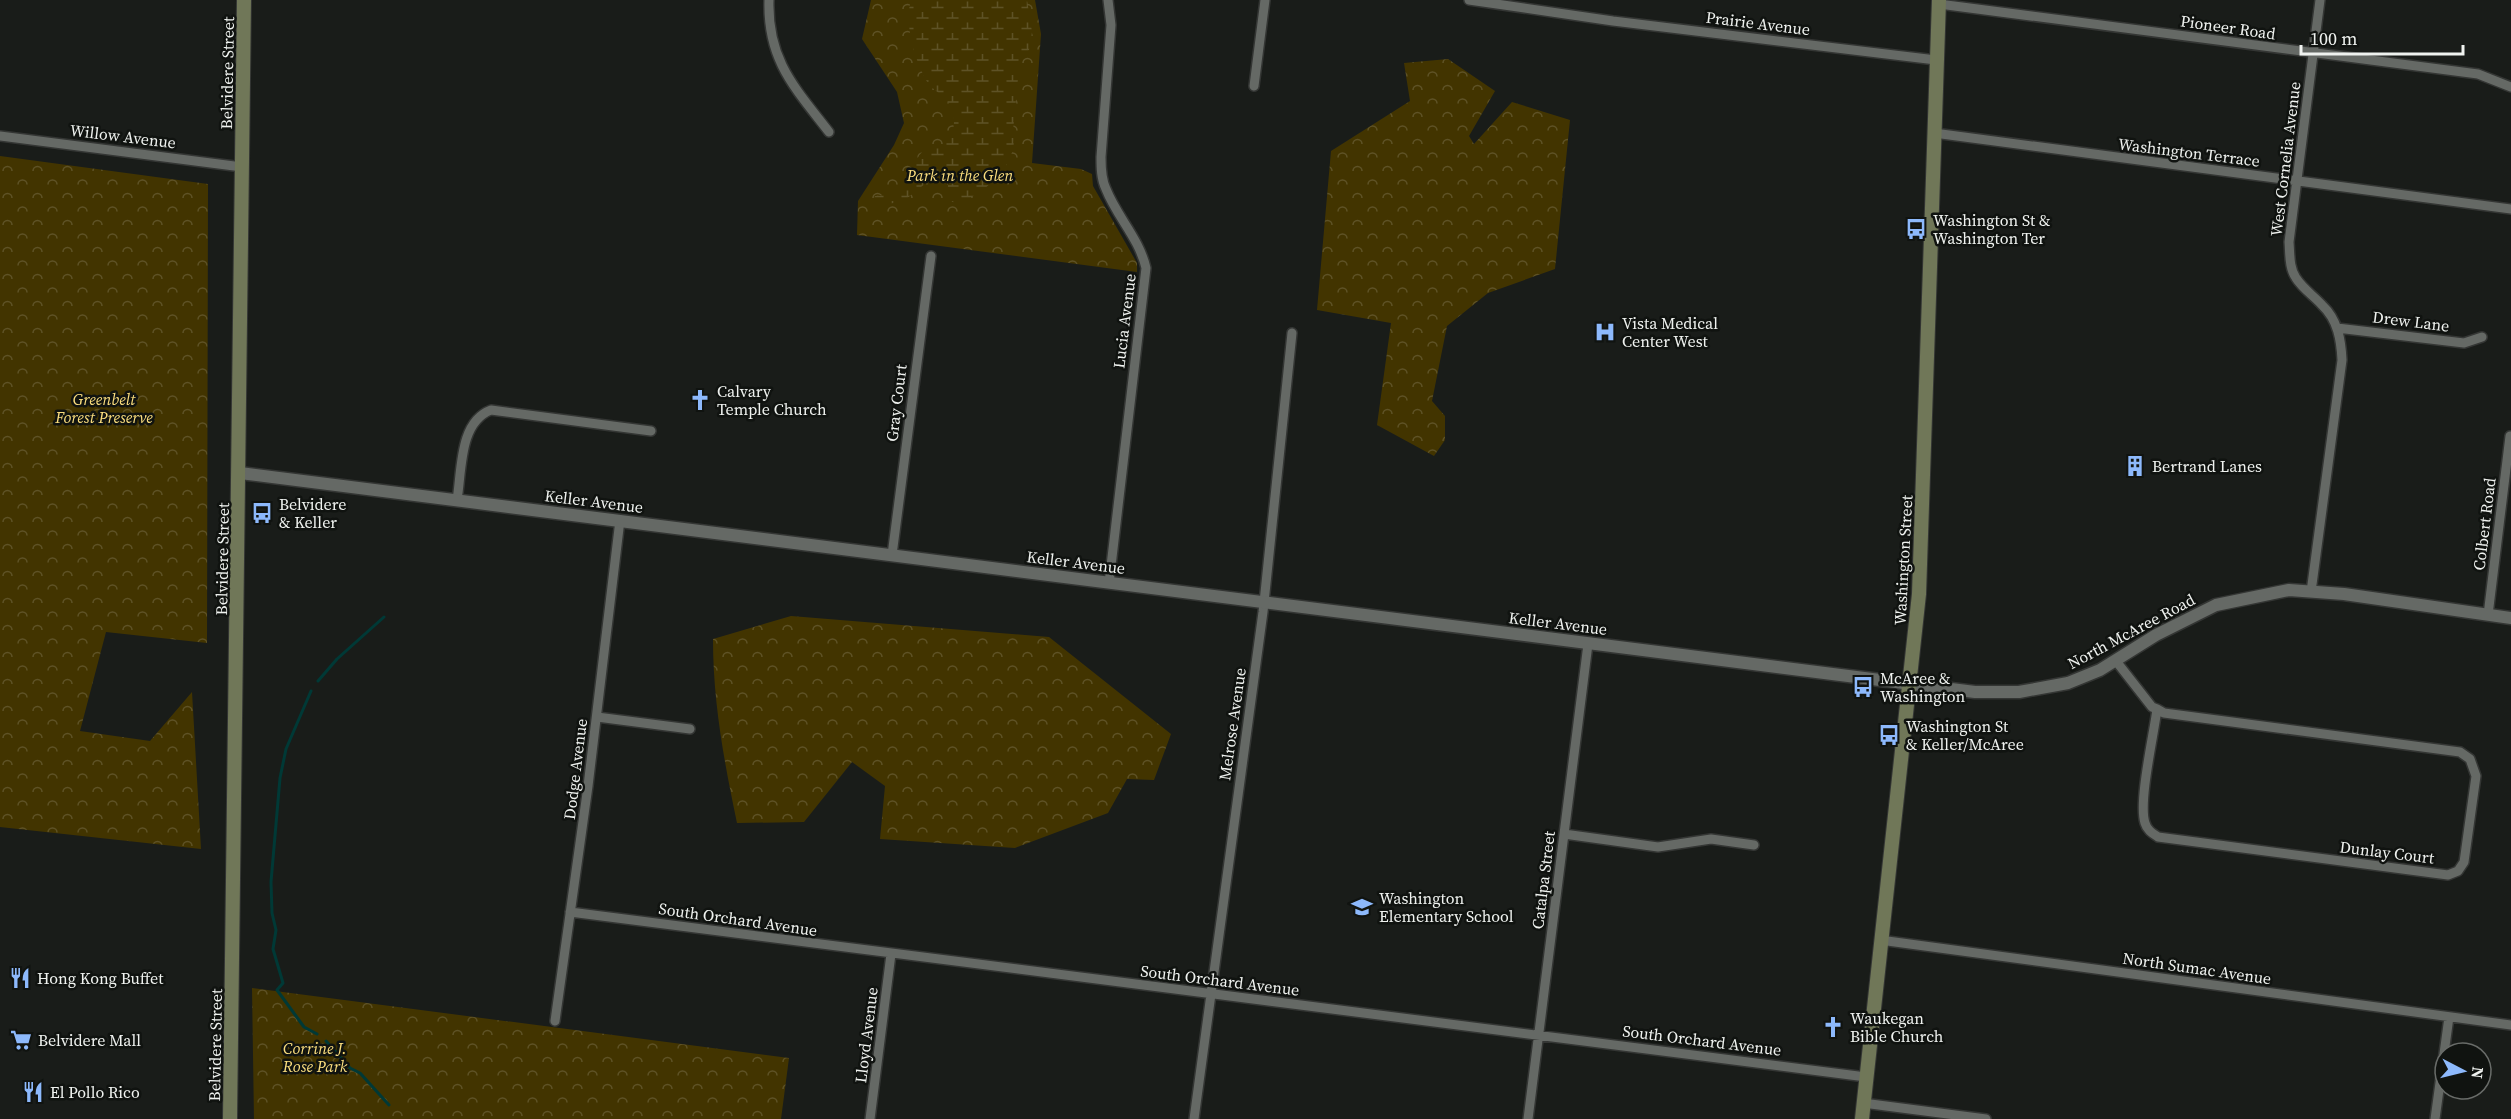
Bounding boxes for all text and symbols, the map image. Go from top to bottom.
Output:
street label: Prairie Avenue [1705,6,1811,40]
street label: Pioneer Road [2179,9,2277,45]
street label: Belvidere Street [215,16,239,129]
scale bar [2301,18,2463,56]
text: 100 m [2310,26,2357,51]
street label: West Cornelia Avenue [2265,80,2305,238]
street label: Willow Avenue [69,119,177,153]
street label: Washington Terrace [2117,132,2261,172]
park label: Park in the Glen [906,164,1013,186]
place label: Washington St & Washington Ter [1933,209,2050,249]
bus stop icon: Washington St & Washington Ter [1904,217,1928,241]
street label: Lucia Avenue [1107,272,1141,370]
street label: Drew Lane [2371,305,2451,337]
place label: Vista Medical Center West [1622,312,1718,352]
hospital icon: Vista Medical Center West [1593,320,1617,344]
street label: Gray Court [880,362,912,443]
place label: Calvary Temple Church [717,380,827,420]
park label: Greenbelt Forest Preserve [54,388,153,428]
church icon: Calvary Temple Church [688,388,712,412]
building icon: Bertrand Lanes [2123,454,2147,478]
place label: Bertrand Lanes [2152,455,2262,477]
street label: Colbert Road [2467,476,2501,572]
street label: Keller Avenue [543,484,645,518]
place label: Belvidere & Keller [279,493,347,533]
street label: Washington Street [1889,494,1917,626]
bus stop icon: Belvidere & Keller [250,501,274,525]
street label: Belvidere Street [210,502,234,615]
street label: Keller Avenue [1025,545,1127,579]
street label: North McAree Road [2063,588,2199,674]
street label: Keller Avenue [1507,606,1609,640]
street label: Melrose Avenue [1213,666,1251,782]
place label: McAree & Washington [1880,667,1966,707]
bus stop icon: McAree & Washington [1851,675,1875,699]
place label: Washington St & Keller/McAree [1906,715,2024,755]
street label: Dodge Avenue [558,717,592,821]
bus stop icon: Washington St & Keller/McAree [1877,723,1901,747]
street label: Catalpa Street [1526,829,1560,930]
street label: Dunlay Court [2338,835,2436,869]
place label: Washington Elementary School [1379,887,1514,927]
school or university icon: Washington Elementary School [1350,895,1374,919]
street label: South Orchard Avenue [657,897,819,941]
street label: North Sumac Avenue [2121,947,2273,989]
street label: South Orchard Avenue [1139,959,1301,1001]
restaurant icon: Hong Kong Buffet [8,966,32,990]
place label: Hong Kong Buffet [37,967,164,989]
street label: Lloyd Avenue [849,986,883,1084]
street label: Belvidere Street [203,988,227,1101]
place label: Waukegan Bible Church [1850,1007,1944,1047]
church icon: Waukegan Bible Church [1821,1015,1845,1039]
street label: South Orchard Avenue [1621,1019,1783,1061]
supermarket icon: Belvidere Mall [9,1028,33,1052]
place label: Belvidere Mall [38,1029,141,1051]
park label: Corrine J. Rose Park [282,1037,348,1077]
north arrow [2433,1041,2493,1101]
text: N [2466,1066,2490,1080]
restaurant icon: El Pollo Rico [21,1080,45,1104]
place label: El Pollo Rico [50,1081,140,1103]

